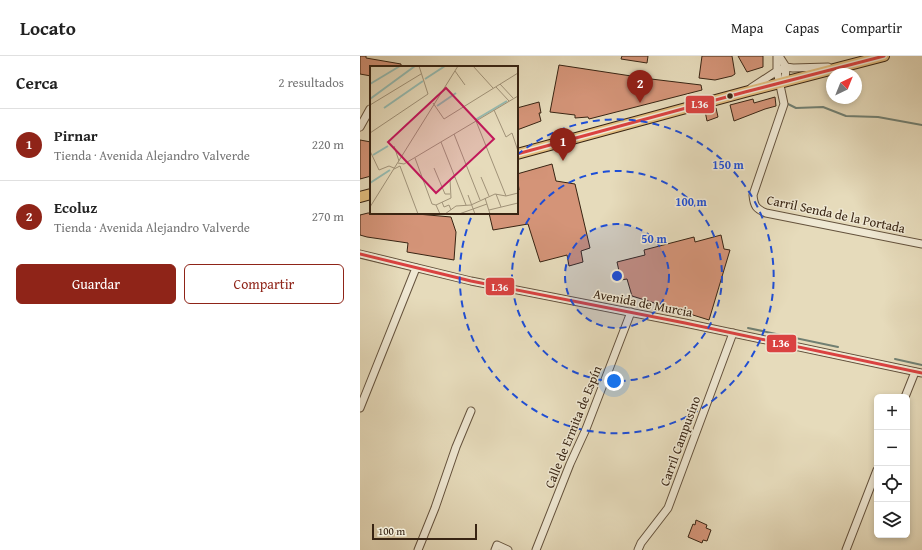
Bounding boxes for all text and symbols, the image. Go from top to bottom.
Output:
text: Locato [20,14,76,42]
text: Mapa [731,18,763,38]
text: Capas [785,18,819,38]
text: Compartir [841,18,902,38]
inset map [370,66,518,214]
north arrow [826,68,862,104]
text: Cerca [16,70,58,95]
pin: 2 [627,70,653,103]
text: 2 resultados [278,73,344,92]
unlabelled marker [725,91,735,101]
line badge: L36 [685,95,715,114]
text: L36 [691,96,709,112]
text: Pirnar [54,125,98,146]
pin: 1 [550,128,576,161]
text: 1 [26,135,32,154]
text: 220 m [312,135,344,154]
text: Tienda · Avenida Alejandro Valverde [54,146,250,165]
text: 150 m [712,156,745,173]
street label: Carril Senda de la Portada [765,190,908,238]
text: 100 m [675,193,708,210]
text: Ecoluz [54,197,97,218]
text: 2 [26,207,32,226]
text: 270 m [312,207,344,226]
text: Tienda · Avenida Alejandro Valverde [54,218,250,237]
text: 50 m [641,230,667,247]
button: Guardar [16,264,176,304]
button: Compartir [184,264,344,304]
centre of rings [610,269,624,283]
line badge: L36 [485,277,515,296]
text: L36 [491,279,509,295]
street label: Avenida de Murcia [592,284,695,322]
line badge: L36 [766,334,797,353]
text: L36 [772,335,790,351]
street label: Calle de Ermita de Espín [540,362,607,491]
your location [604,371,624,391]
street label: Carril Campusino [655,393,705,489]
map controls [874,394,910,538]
button: + [874,394,910,430]
button: − [874,430,910,466]
button: locate [874,466,910,502]
button: layers [874,502,910,538]
scale bar [372,522,477,541]
text: 100 m [378,523,405,539]

